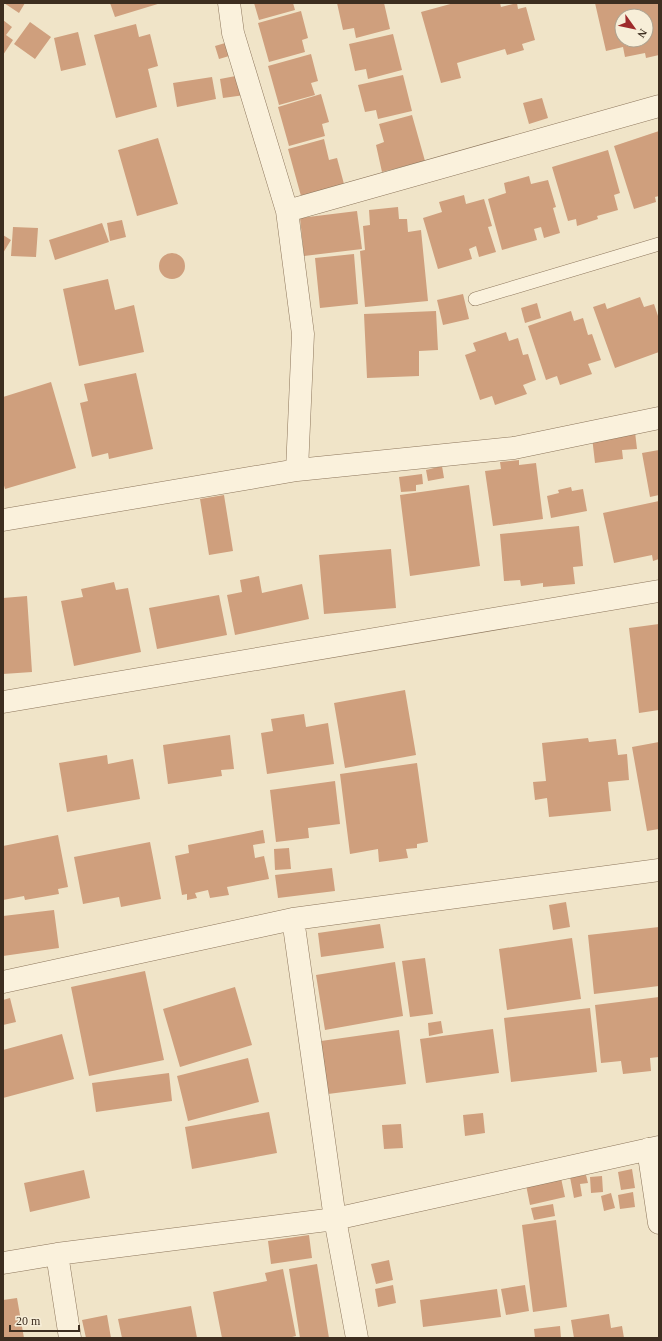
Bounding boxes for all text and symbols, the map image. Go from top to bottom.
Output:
north arrow [614,8,654,48]
text: N [635,27,650,40]
scale bar [10,1307,79,1333]
text: 20 m [16,1314,41,1328]

